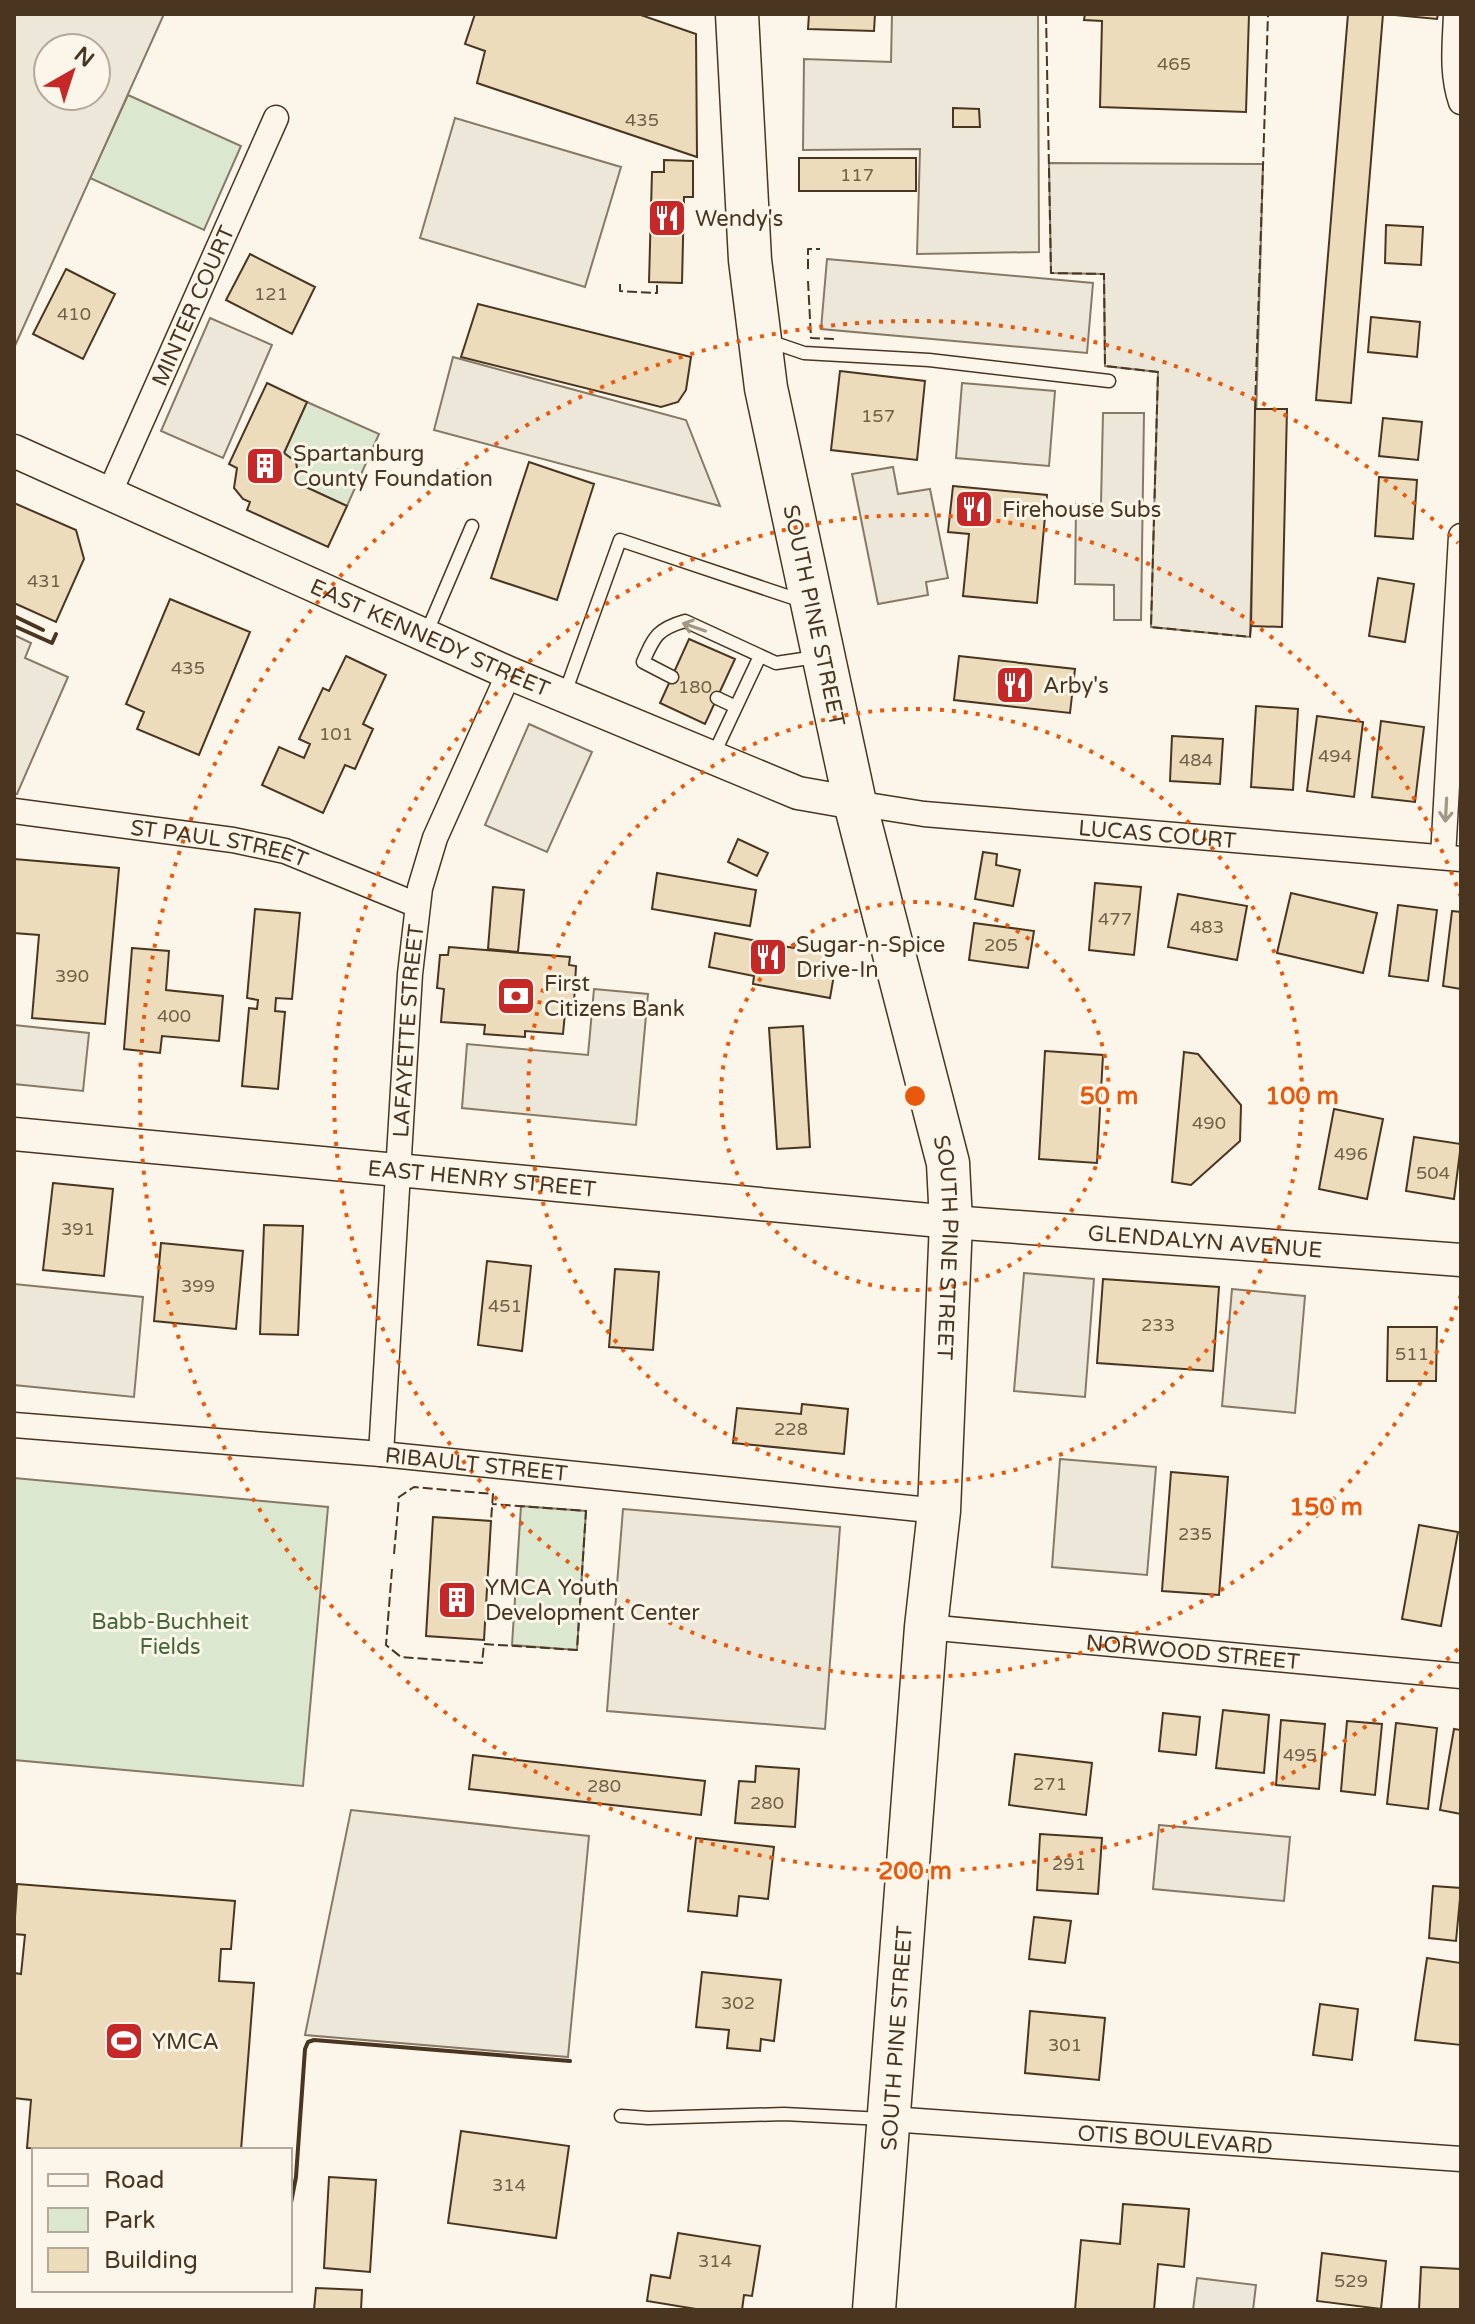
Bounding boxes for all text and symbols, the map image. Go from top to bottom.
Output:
north arrow [32,32,112,112]
text: N [69,42,99,73]
house number: 465 [1157,53,1191,75]
house number: 435 [625,109,659,131]
house number: 117 [840,164,874,186]
restaurant icon: Wendy's [646,197,688,239]
place label: Wendy's [695,206,783,232]
street label: MINTER COURT [147,221,241,390]
house number: 121 [254,283,288,305]
house number: 410 [57,303,91,325]
house number: 157 [861,405,895,427]
place label: Spartanburg County Foundation [293,441,493,492]
building icon: Spartanburg County Foundation [244,445,286,487]
restaurant icon: Firehouse Subs [953,488,995,530]
place label: Firehouse Subs [1002,497,1161,523]
street label: SOUTH PINE STREET [777,503,850,729]
house number: 431 [27,570,61,592]
street label: EAST KENNEDY STREET [306,574,554,703]
one-way arrow [682,618,706,633]
house number: 435 [171,657,205,679]
restaurant icon: Arby's [994,664,1036,706]
place label: Arby's [1043,673,1109,699]
house number: 180 [678,676,712,698]
house number: 101 [319,723,353,745]
house number: 494 [1318,745,1352,767]
house number: 484 [1179,749,1213,771]
one-way arrow [1438,796,1453,822]
street label: ST PAUL STREET [129,815,312,873]
street label: LUCAS COURT [1077,815,1238,854]
house number: 477 [1098,908,1132,930]
house number: 483 [1190,916,1224,938]
street label: LAFAYETTE STREET [388,922,430,1138]
place label: Sugar-n-Spice Drive-In [796,932,945,983]
house number: 205 [984,934,1018,956]
restaurant icon: Sugar-n-Spice Drive-In [747,936,789,978]
house number: 390 [55,965,89,987]
place label: First Citizens Bank [544,971,685,1022]
bank icon: First Citizens Bank [495,975,537,1017]
house number: 400 [157,1005,191,1027]
centre of rings [901,1082,929,1110]
text: 50 m [1080,1082,1138,1111]
text: 100 m [1265,1082,1339,1111]
house number: 490 [1192,1112,1226,1134]
street label: SOUTH PINE STREET [927,1132,963,1361]
house number: 496 [1334,1143,1368,1165]
street label: EAST HENRY STREET [366,1155,598,1203]
house number: 504 [1416,1162,1450,1184]
house number: 391 [61,1218,95,1240]
street label: GLENDALYN AVENUE [1087,1220,1323,1264]
house number: 399 [181,1275,215,1297]
house number: 451 [488,1295,522,1317]
house number: 233 [1141,1314,1175,1336]
house number: 511 [1395,1343,1429,1365]
house number: 228 [774,1418,808,1440]
street label: RIBAULT STREET [384,1442,569,1487]
text: 150 m [1289,1493,1363,1522]
house number: 235 [1178,1523,1212,1545]
place label: YMCA Youth Development Center [485,1575,700,1626]
building icon: YMCA Youth Development Center [436,1579,478,1621]
park label: Babb-Buchheit Fields [91,1609,249,1660]
street label: NORWOOD STREET [1085,1630,1302,1675]
house number: 495 [1283,1744,1317,1766]
house number: 271 [1033,1773,1067,1795]
house number: 280 [587,1775,621,1797]
house number: 280 [750,1792,784,1814]
house number: 291 [1052,1853,1086,1875]
text: 200 m [878,1857,952,1886]
street label: SOUTH PINE STREET [876,1924,918,2151]
house number: 302 [721,1992,755,2014]
sports icon: YMCA [103,2020,145,2062]
place label: YMCA [152,2029,219,2055]
house number: 301 [1048,2034,1082,2056]
street label: OTIS BOULEVARD [1077,2120,1274,2160]
legend [32,2148,292,2292]
text: Road [104,2166,164,2195]
house number: 314 [492,2174,526,2196]
text: Park [104,2206,155,2235]
text: Building [104,2246,198,2275]
house number: 314 [698,2250,732,2272]
house number: 529 [1334,2270,1368,2292]

